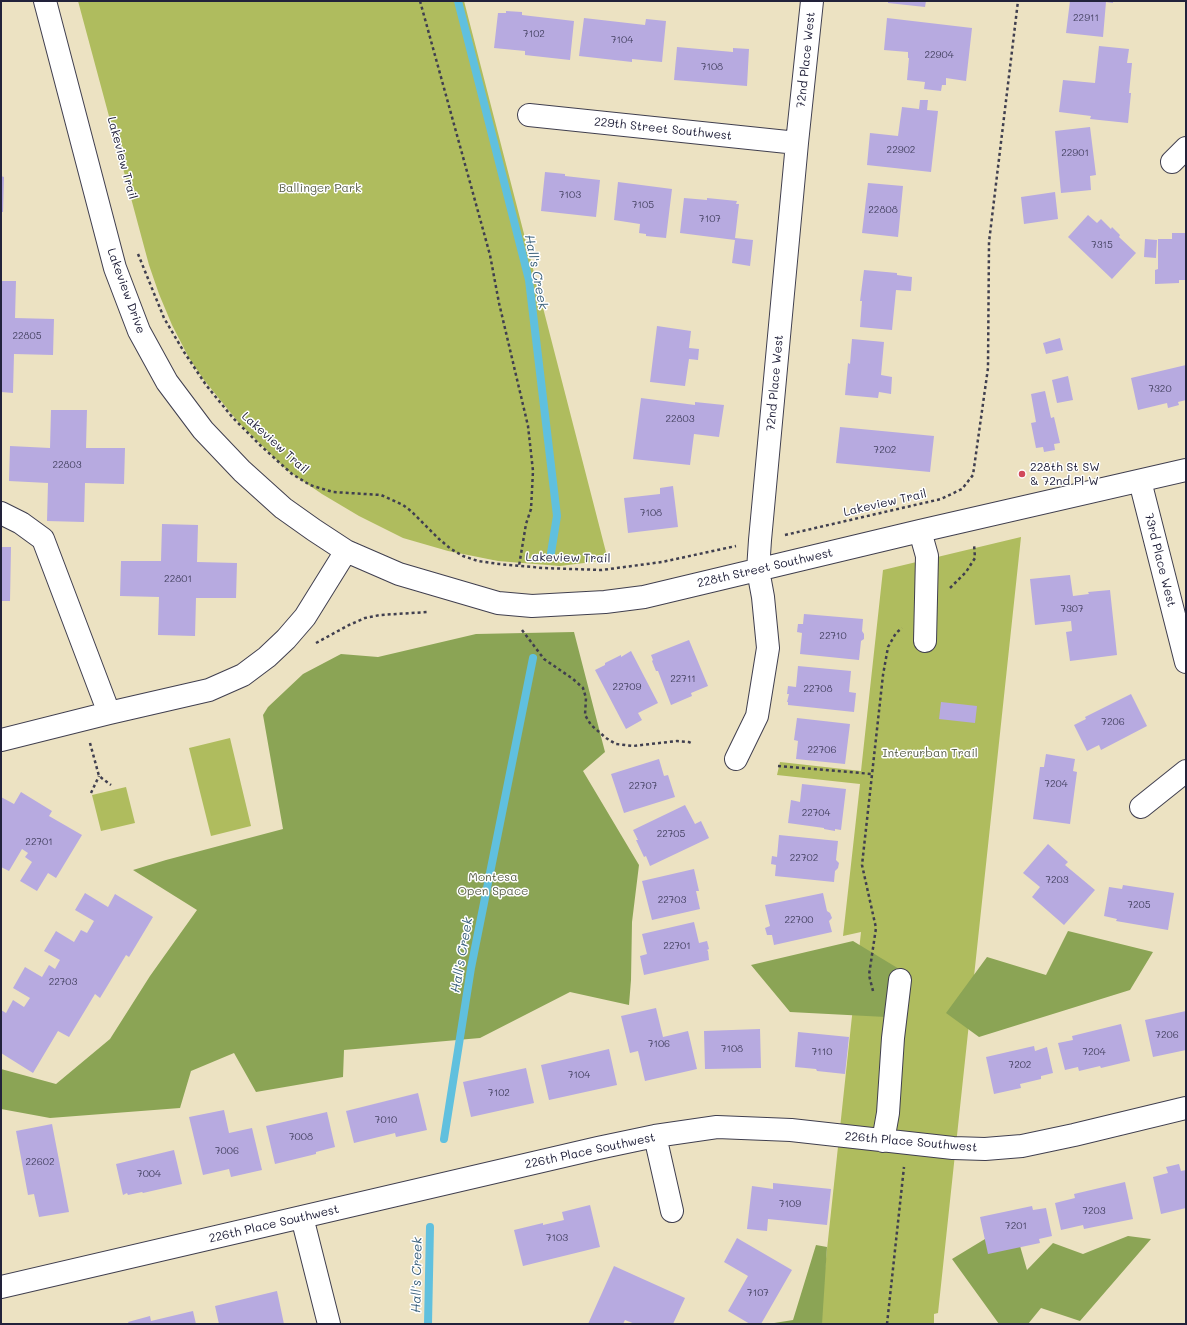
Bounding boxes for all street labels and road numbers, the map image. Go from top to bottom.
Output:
street label: 72nd Place West [794,11,818,109]
street label: Lakeview Trail [104,115,140,201]
street label: 229th Street Southwest [593,115,733,143]
street label: Lakeview Drive [104,246,148,336]
street label: 72nd Place West [764,334,786,432]
street label: Lakeview Trail [239,409,311,477]
street label: Lakeview Trail [842,486,928,520]
street label: 73rd Place West [1141,511,1179,609]
street label: 228th Street Southwest [696,545,834,591]
street label: Lakeview Trail [525,550,611,566]
street label: 226th Place Southwest [844,1129,978,1155]
street label: 226th Place Southwest [523,1130,657,1172]
street label: 226th Place Southwest [208,1202,340,1246]

